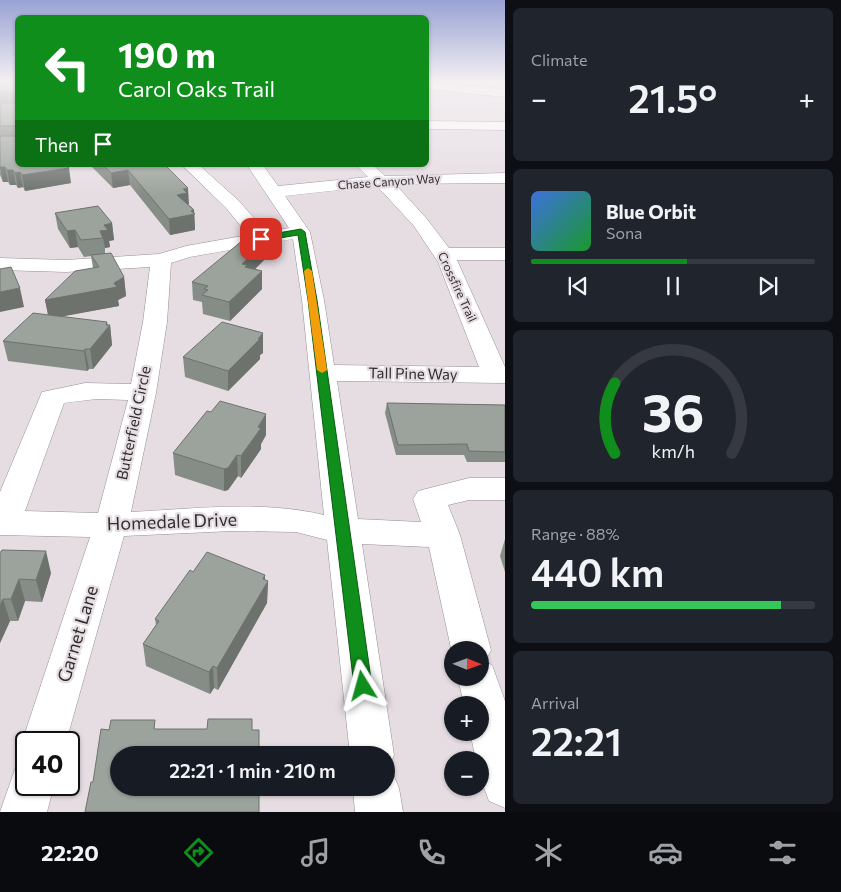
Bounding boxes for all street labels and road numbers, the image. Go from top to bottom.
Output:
street label: Chase Canyon Way [337,170,441,192]
street label: Crossfire Trail [436,249,480,324]
street label: Tall Pine Way [368,363,458,383]
street label: Butterfield Circle [112,364,154,481]
street label: Homedale Drive [106,508,237,534]
street label: Garnet Lane [52,583,102,685]

